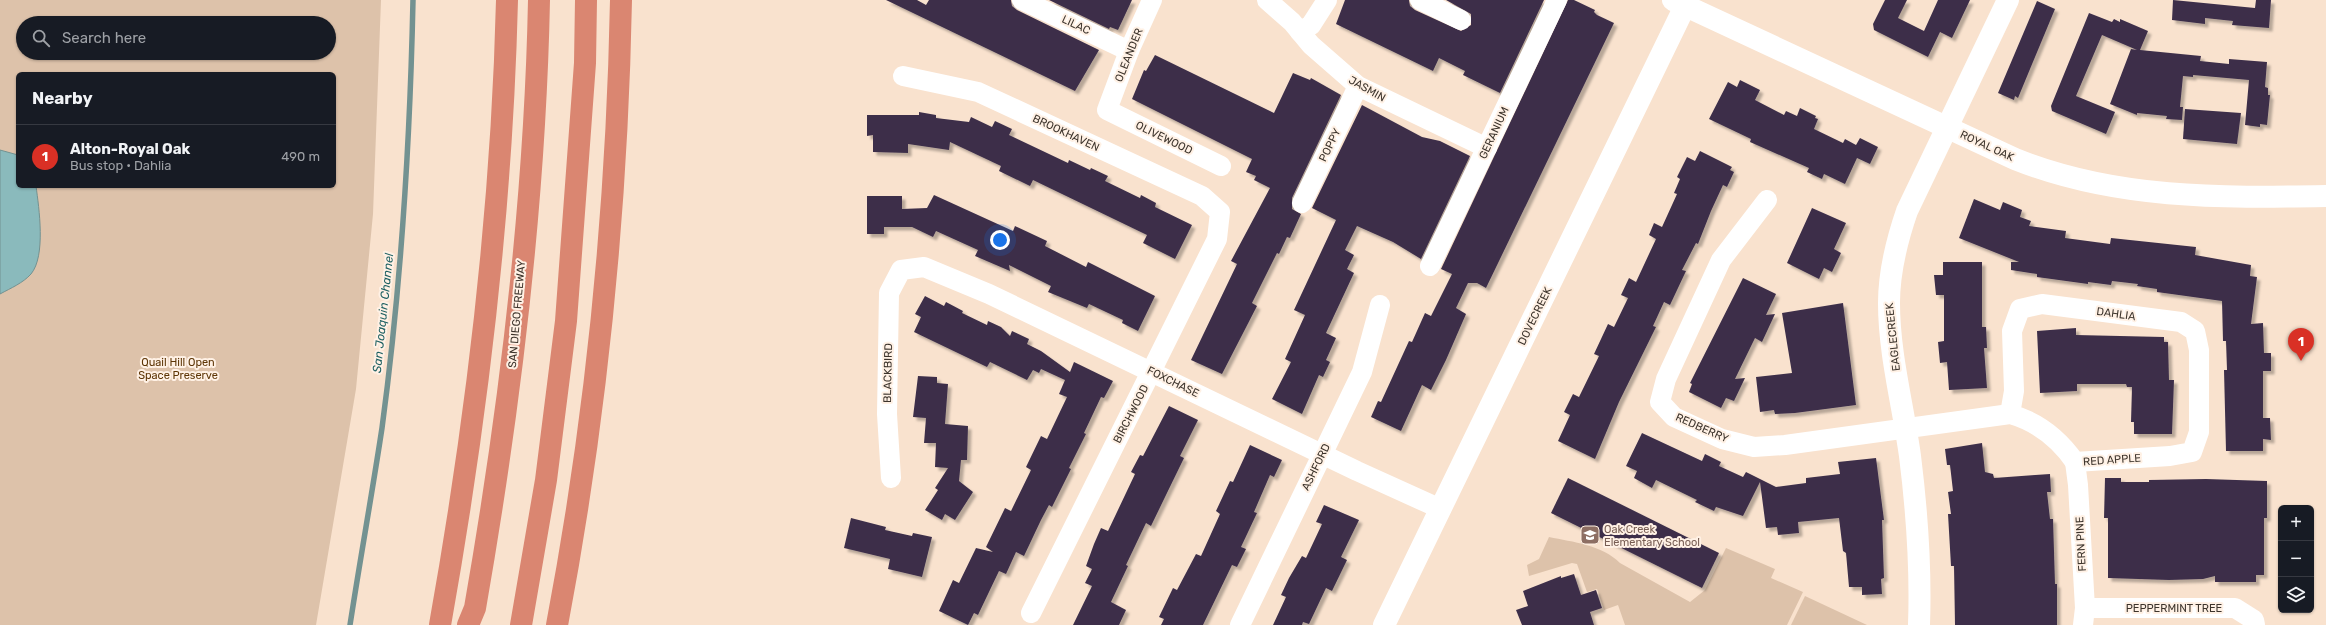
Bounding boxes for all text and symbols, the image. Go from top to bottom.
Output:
street label: LILAC [1060,13,1092,37]
search box [16,16,336,60]
street label: OLEANDER [1112,26,1146,84]
icon: search [30,27,52,49]
text: Search here [62,29,146,47]
street label: JASMIN [1346,74,1388,104]
text: Nearby [32,88,93,108]
street label: GERANIUM [1476,105,1512,161]
street label: BROOKHAVEN [1031,112,1101,154]
street label: OLIVEWOOD [1133,119,1195,157]
street label: POPPY [1316,126,1344,164]
street label: ROYAL OAK [1958,128,2016,164]
text: Alton-Royal Oak [70,140,190,158]
text: 1 [42,149,48,164]
text: 490 m [281,149,320,164]
text: Bus stop · Dahlia [70,158,171,173]
your location [990,230,1010,250]
water label: San Joaquin Channel [370,251,396,374]
street label: SAN DIEGO FREEWAY [506,259,528,369]
street label: DOVECREEK [1515,284,1555,347]
street label: EAGLECREEK [1883,302,1903,372]
street label: DAHLIA [2096,305,2137,323]
pin: 1 [2288,328,2314,361]
street label: BLACKBIRD [881,343,895,403]
park label: Quail Hill Open Space Preserve [138,356,218,382]
street label: FOXCHASE [1145,364,1201,400]
street label: BIRCHWOOD [1111,383,1151,445]
street label: REDBERRY [1673,411,1731,445]
street label: ASHFORD [1299,441,1333,493]
street label: RED APPLE [2083,451,2142,469]
map controls [2278,505,2314,613]
button: + [2278,505,2314,541]
street label: FERN PINE [2073,516,2089,572]
place label: Oak Creek Elementary School [1604,523,1700,549]
school or university icon: Oak Creek Elementary School [1579,524,1601,546]
button: − [2278,541,2314,577]
button: layers [2278,577,2314,613]
street label: PEPPERMINT TREE [2126,602,2223,615]

